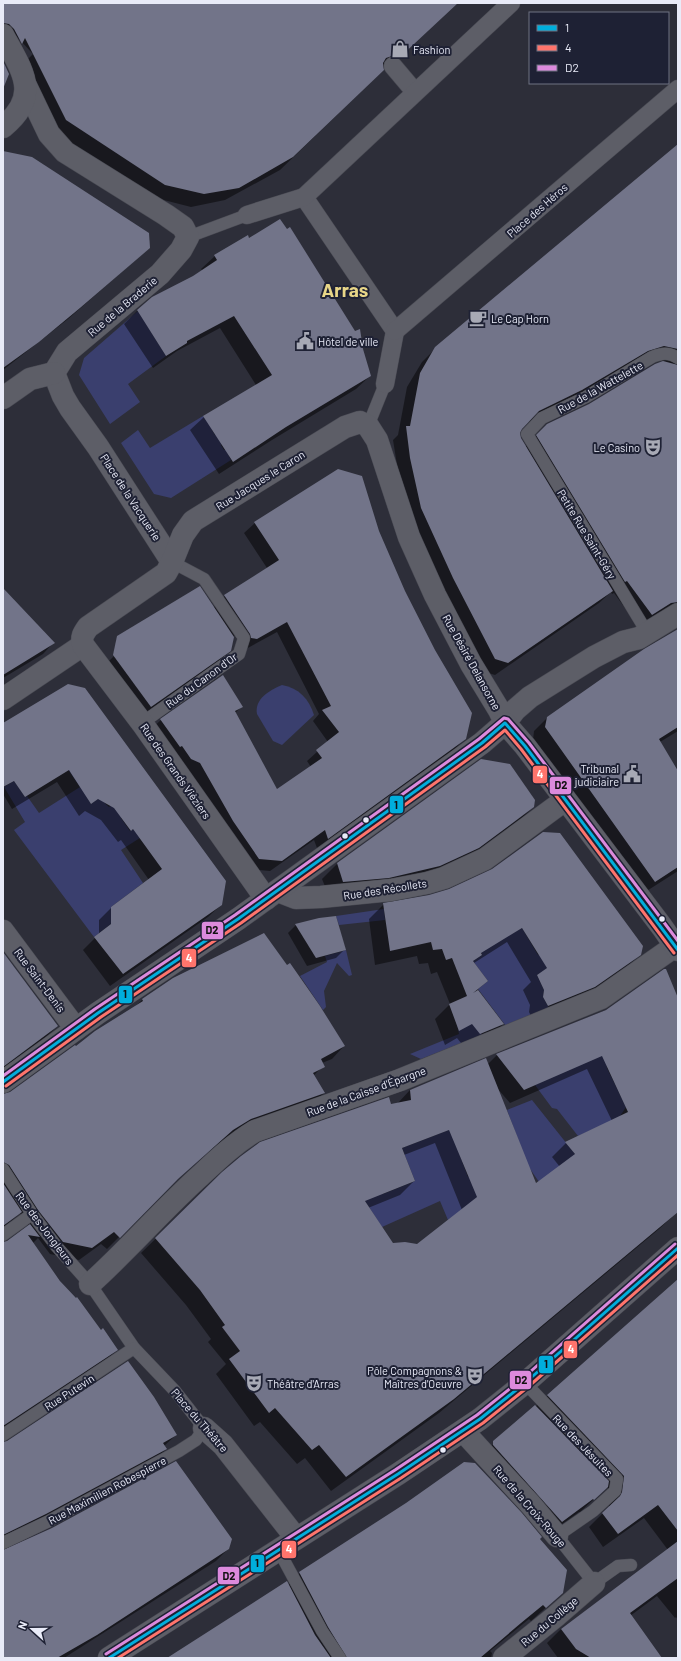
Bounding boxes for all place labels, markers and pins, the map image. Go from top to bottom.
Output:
shop icon: Fashion [390,39,410,59]
place label: Fashion [413,43,451,56]
cafe icon: Le Cap Horn [468,308,488,328]
place label: Le Cap Horn [491,312,549,325]
public building icon: Hôtel de ville [295,331,315,351]
place label: Hôtel de ville [318,335,379,348]
theatre icon: Le Casino [643,437,663,457]
place label: Le Casino [594,441,640,454]
place label: Tribunal judiciaire [574,762,619,788]
public building icon: Tribunal judiciaire [622,764,642,784]
unlabelled marker [361,815,371,825]
unlabelled marker [340,831,350,841]
unlabelled marker [657,914,667,924]
place label: Pôle Compagnons & Maîtres d'Oeuvre [367,1364,462,1390]
theatre icon: Pôle Compagnons & Maîtres d'Oeuvre [465,1366,485,1386]
theatre icon: Théâtre d'Arras [244,1373,264,1393]
place label: Théâtre d'Arras [267,1377,339,1390]
unlabelled marker [438,1445,448,1455]

